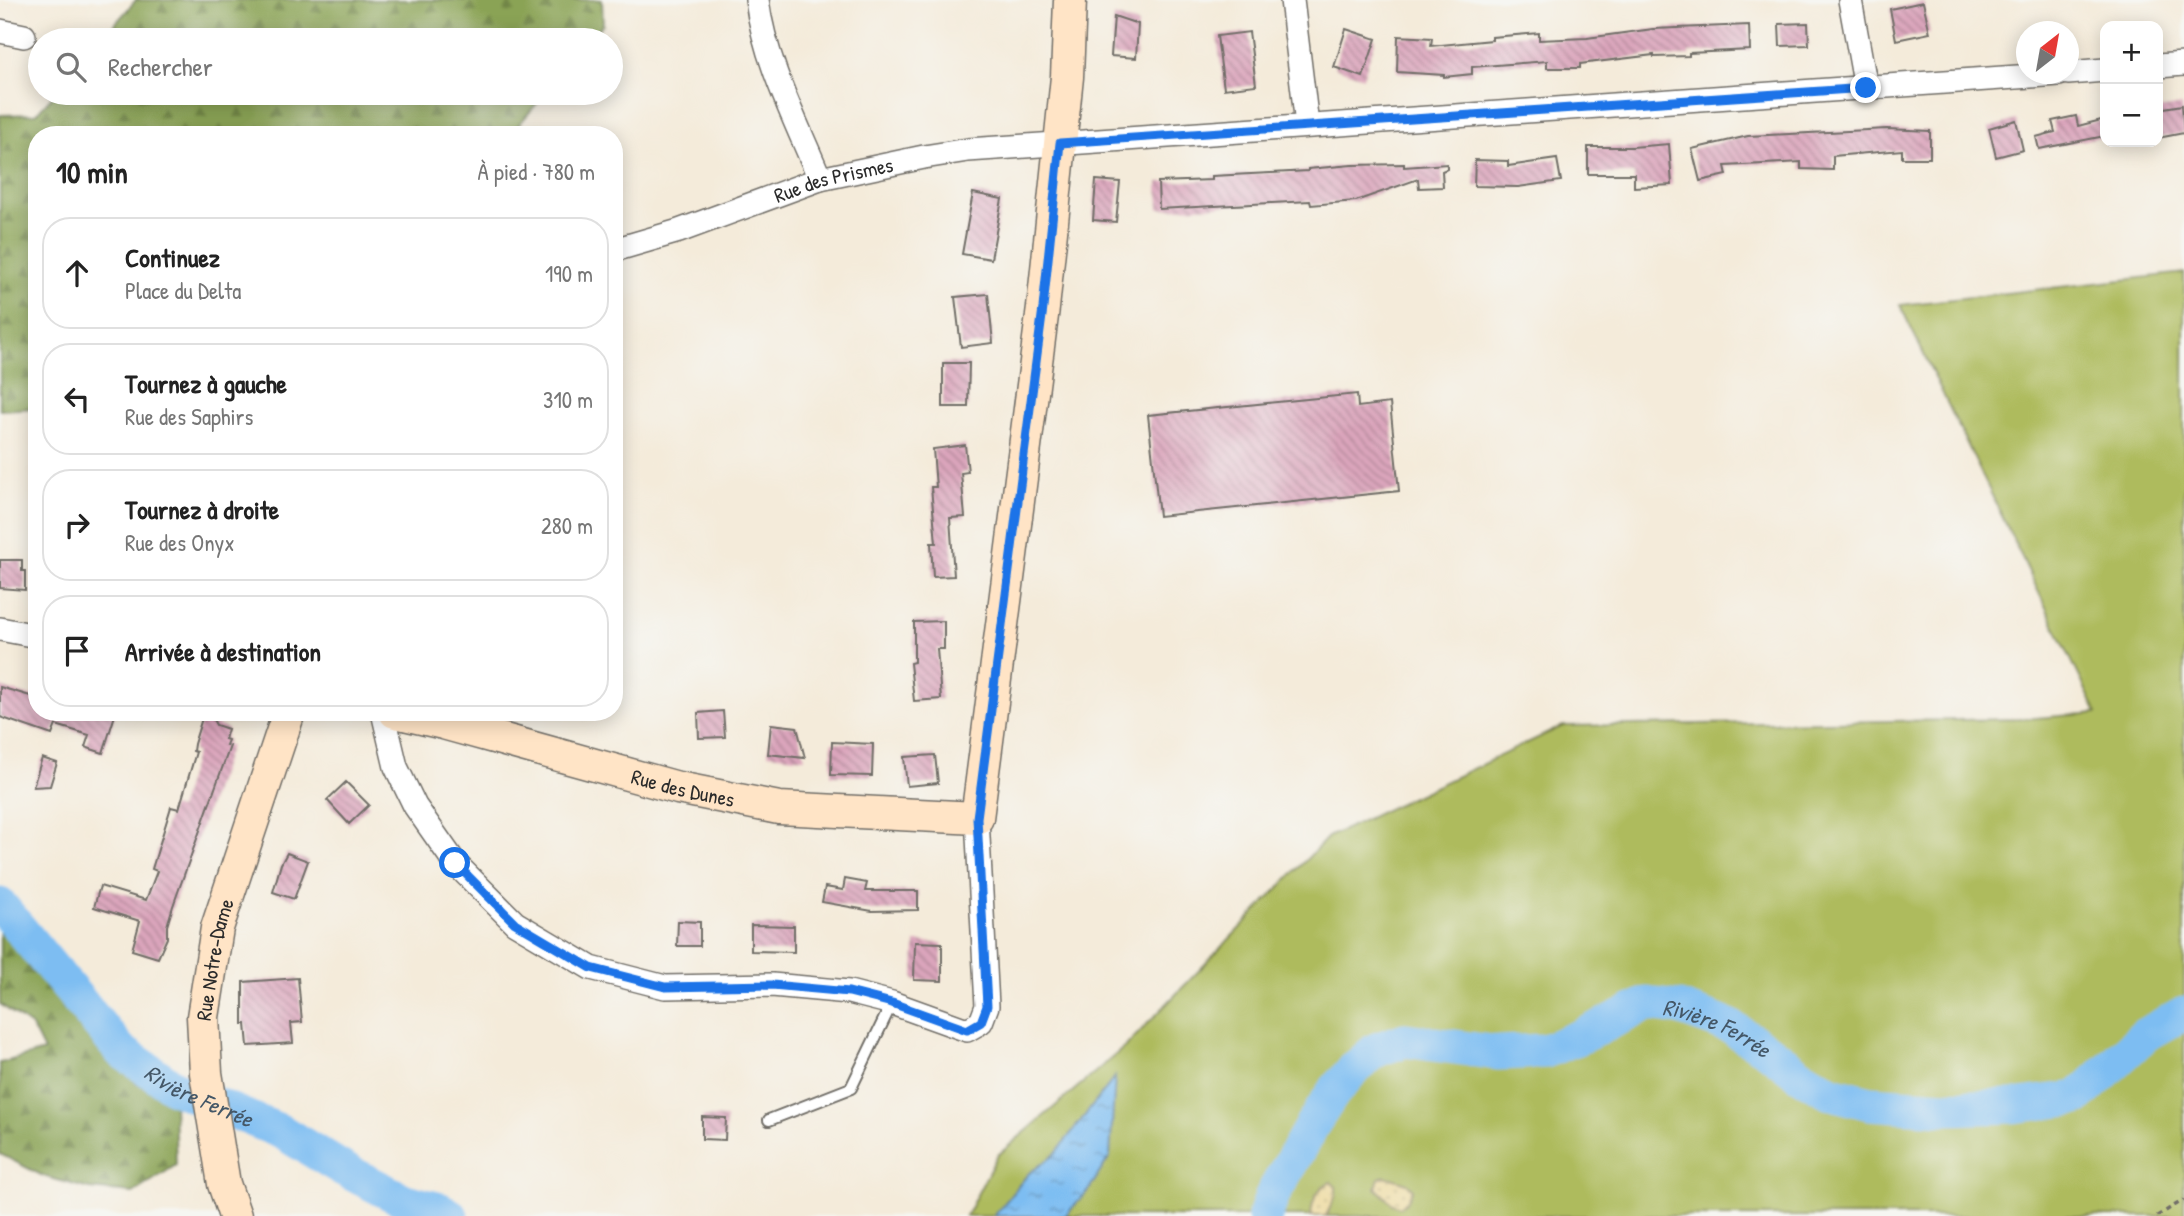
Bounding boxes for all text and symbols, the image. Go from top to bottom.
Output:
north arrow [2016,21,2079,84]
map controls [2100,21,2163,147]
button: + [2100,21,2163,84]
search box [28,28,623,105]
icon: search [52,48,90,86]
text: Rechercher [108,49,213,84]
route end [1850,72,1881,103]
button: − [2100,84,2163,147]
street label: Rue des Prismes [770,149,896,209]
text: 10 min [56,152,128,192]
text: À pied · 780 m [478,156,595,187]
text: Continuez [125,240,220,275]
icon: ahead [58,254,96,292]
text: 190 m [545,258,593,289]
text: Place du Delta [125,275,241,306]
text: Tournez à gauche [125,366,287,401]
icon: left [58,380,96,418]
text: 310 m [543,384,593,415]
text: Rue des Saphirs [125,401,253,432]
text: Tournez à droite [125,492,279,527]
icon: right [58,506,96,544]
text: 280 m [541,510,593,541]
text: Rue des Onyx [125,527,235,558]
icon: arrive [58,632,96,670]
text: Arrivée à destination [125,634,321,669]
street label: Rue des Dunes [628,761,737,813]
route start [439,847,470,878]
street label: Rue Notre-Dame [188,895,240,1023]
water label: Rivière Ferrée [1661,991,1778,1064]
water label: Rivière Ferrée [139,1056,259,1134]

